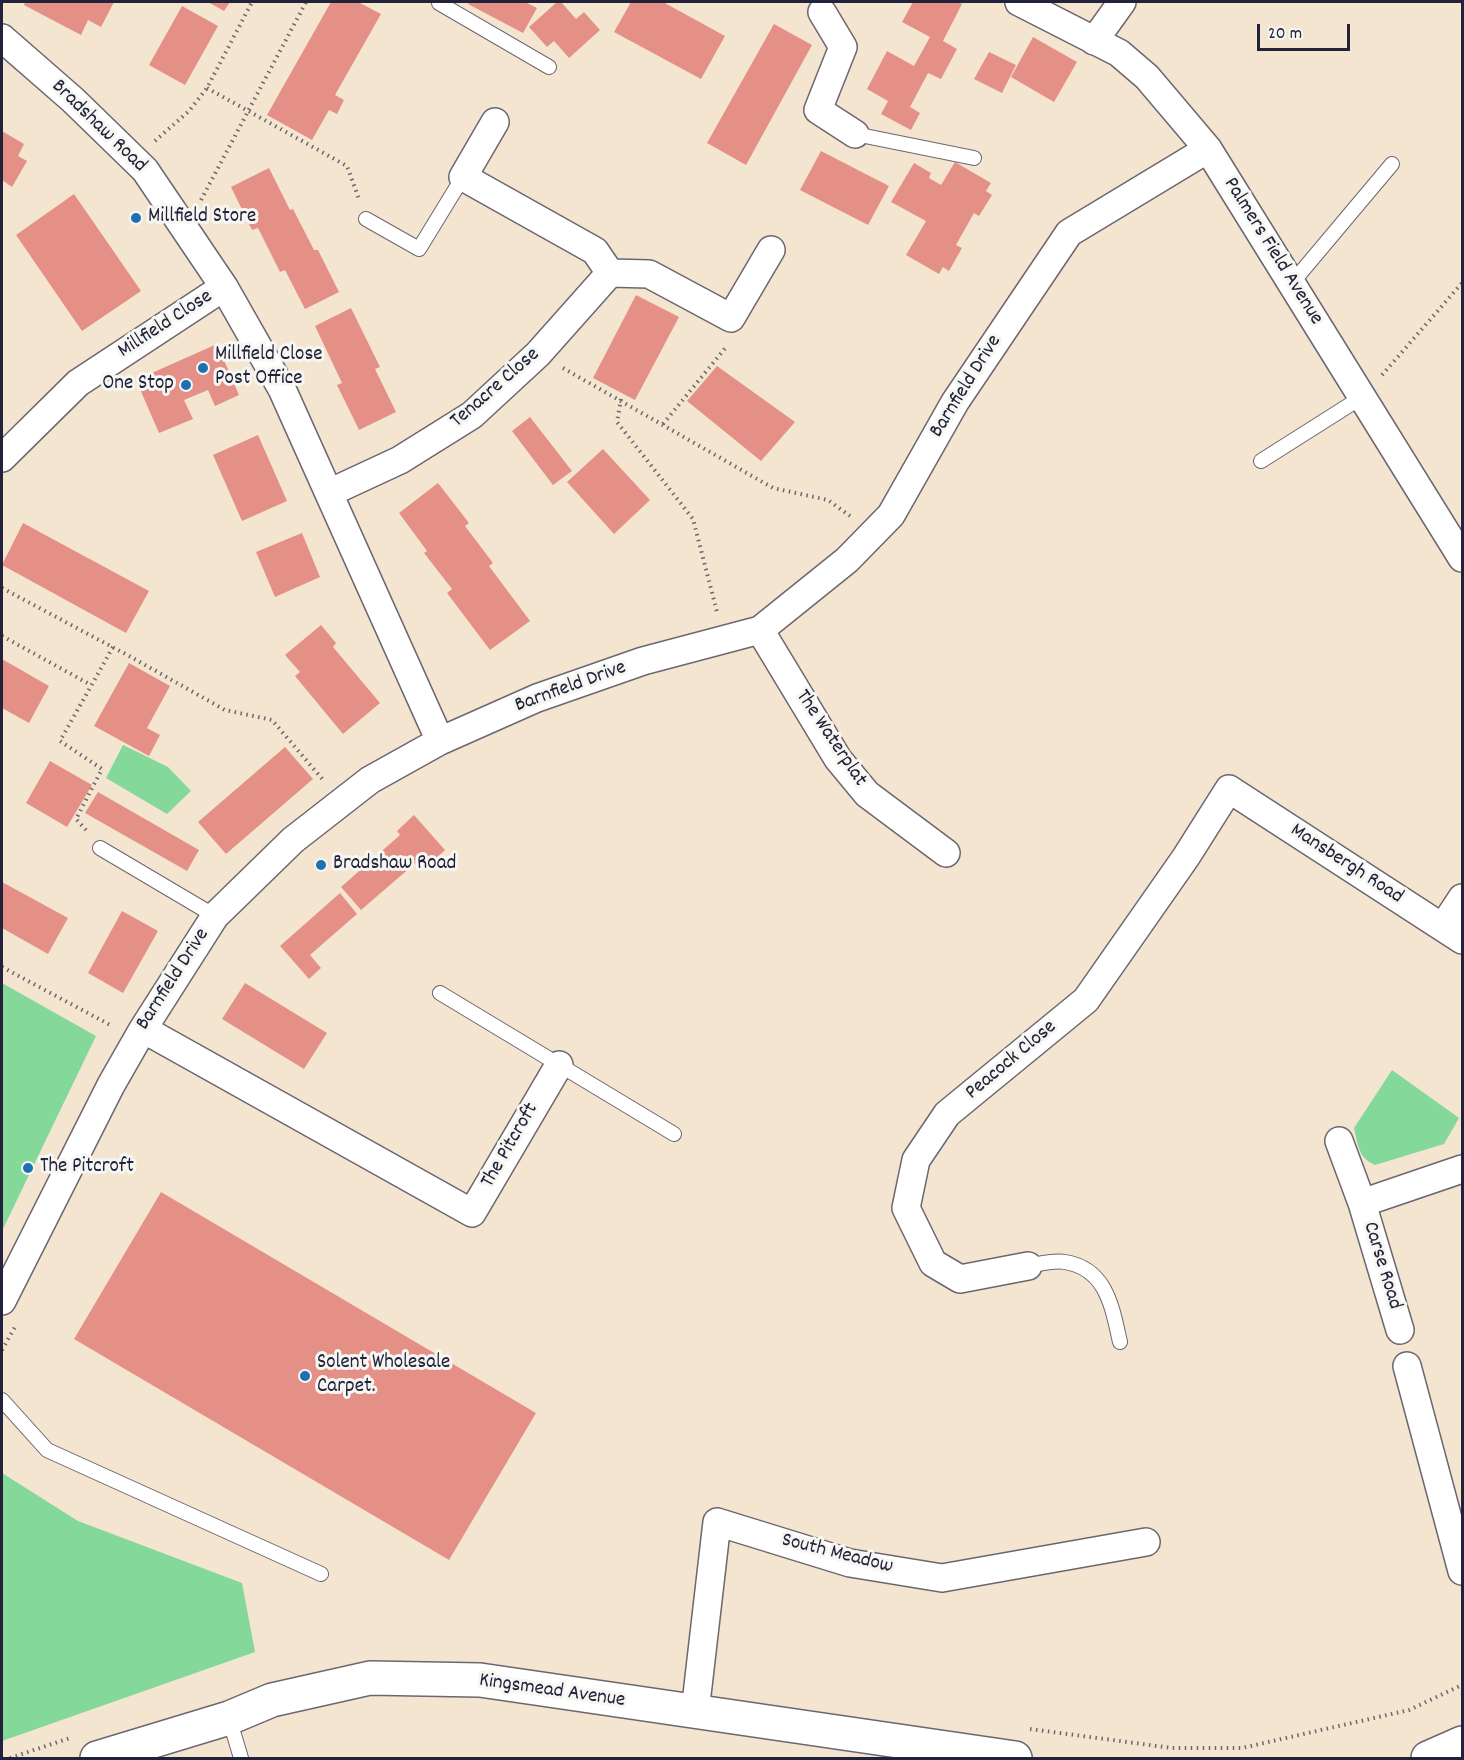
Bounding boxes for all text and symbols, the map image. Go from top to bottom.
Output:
scale bar [1260,12,1353,50]
text: 20 m [1268,22,1302,47]
street label: Bradshaw Road [45,75,151,179]
street label: Palmers Field Avenue [1217,174,1327,330]
place label: Millfield Store [148,205,256,231]
marker: Millfield Store [129,211,143,225]
street label: Millfield Close [114,285,218,365]
street label: Barnfield Drive [925,331,1009,443]
place label: Millfield Close Post Office [215,343,323,393]
street label: Tenacre Close [446,343,546,435]
marker: Millfield Close Post Office [196,361,210,375]
place label: One Stop [102,372,174,398]
marker: One Stop [179,378,193,392]
street label: Barnfield Drive [512,656,630,720]
street label: The Waterplat [789,686,871,792]
street label: Mansbergh Road [1285,819,1407,911]
place label: Bradshaw Road [333,852,456,878]
marker: Bradshaw Road [314,858,328,872]
street label: Barnfield Drive [132,924,216,1036]
street label: Peacock Close [961,1016,1063,1106]
street label: The Pitcroft [477,1099,545,1193]
place label: The Pitcroft [40,1155,134,1181]
marker: The Pitcroft [21,1161,35,1175]
street label: Carse Road [1356,1219,1406,1313]
place label: Solent Wholesale Carpet. [317,1351,450,1401]
marker: Solent Wholesale Carpet. [298,1369,312,1383]
street label: South Meadow [779,1529,895,1581]
street label: Kingsmead Avenue [478,1669,626,1715]

